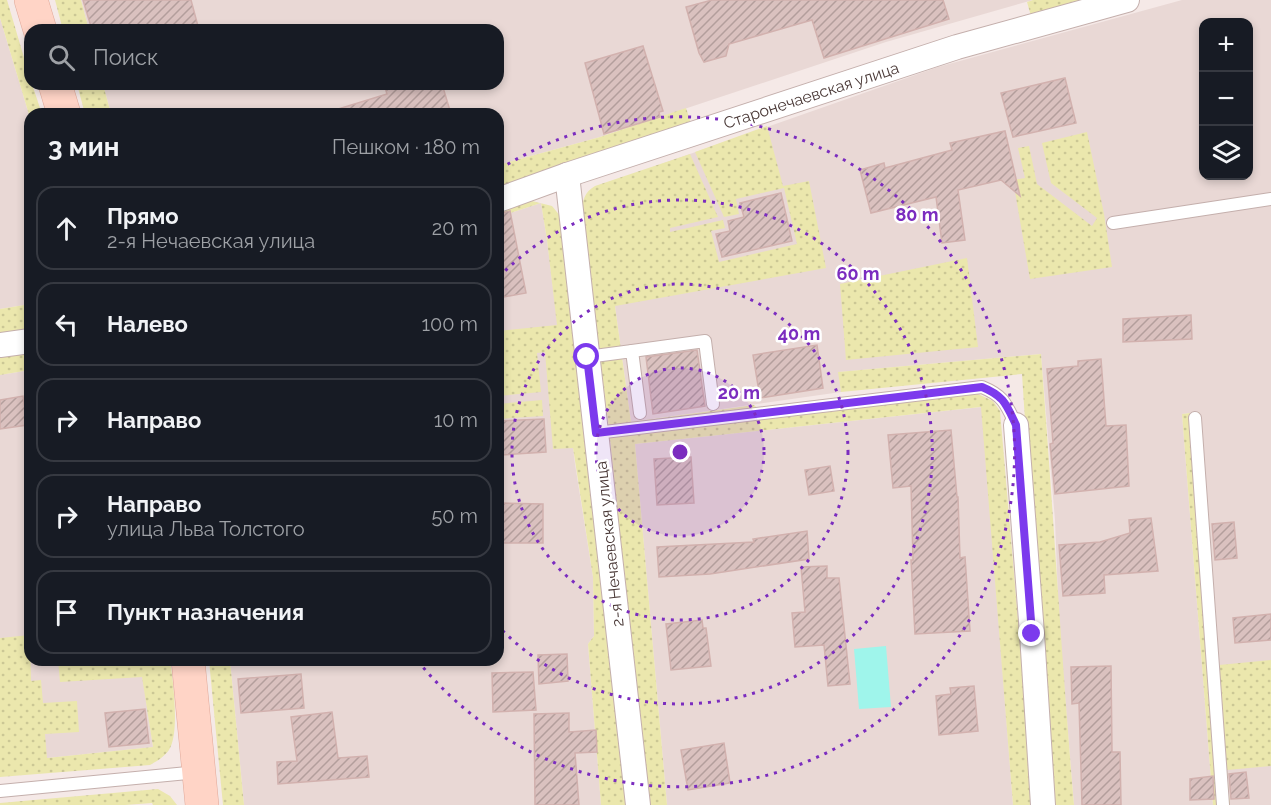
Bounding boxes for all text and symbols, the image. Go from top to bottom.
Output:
map controls [1199,18,1253,180]
button: + [1199,18,1253,72]
search box [24,24,504,90]
icon: search [45,41,78,74]
text: Поиск [93,44,158,70]
street label: Старонечаевская улица [721,58,901,133]
button: − [1199,72,1253,126]
button: layers [1199,126,1253,180]
text: 3 мин [48,132,119,162]
text: Пешком · 180 m [332,135,480,159]
text: Прямо [107,203,179,229]
text: 80 m [895,204,939,225]
icon: ahead [50,212,83,245]
text: 20 m [432,216,478,240]
text: 2-я Нечаевская улица [107,229,315,253]
text: 60 m [836,263,880,284]
icon: left [50,308,83,341]
text: Налево [107,311,188,337]
text: 100 m [421,312,478,336]
text: 40 m [778,323,820,344]
route start [573,343,599,369]
text: 20 m [718,382,760,403]
icon: right [50,404,83,437]
text: Направо [107,407,201,433]
text: 10 m [434,408,478,432]
centre of rings [670,442,690,462]
street label: 2-я Нечаевская улица [591,460,628,628]
text: Направо [107,491,201,517]
icon: right [50,500,83,533]
text: 50 m [431,504,478,528]
text: улица Льва Толстого [107,517,305,541]
icon: arrive [50,596,83,629]
text: Пункт назначения [107,599,304,625]
route end [1018,620,1044,646]

